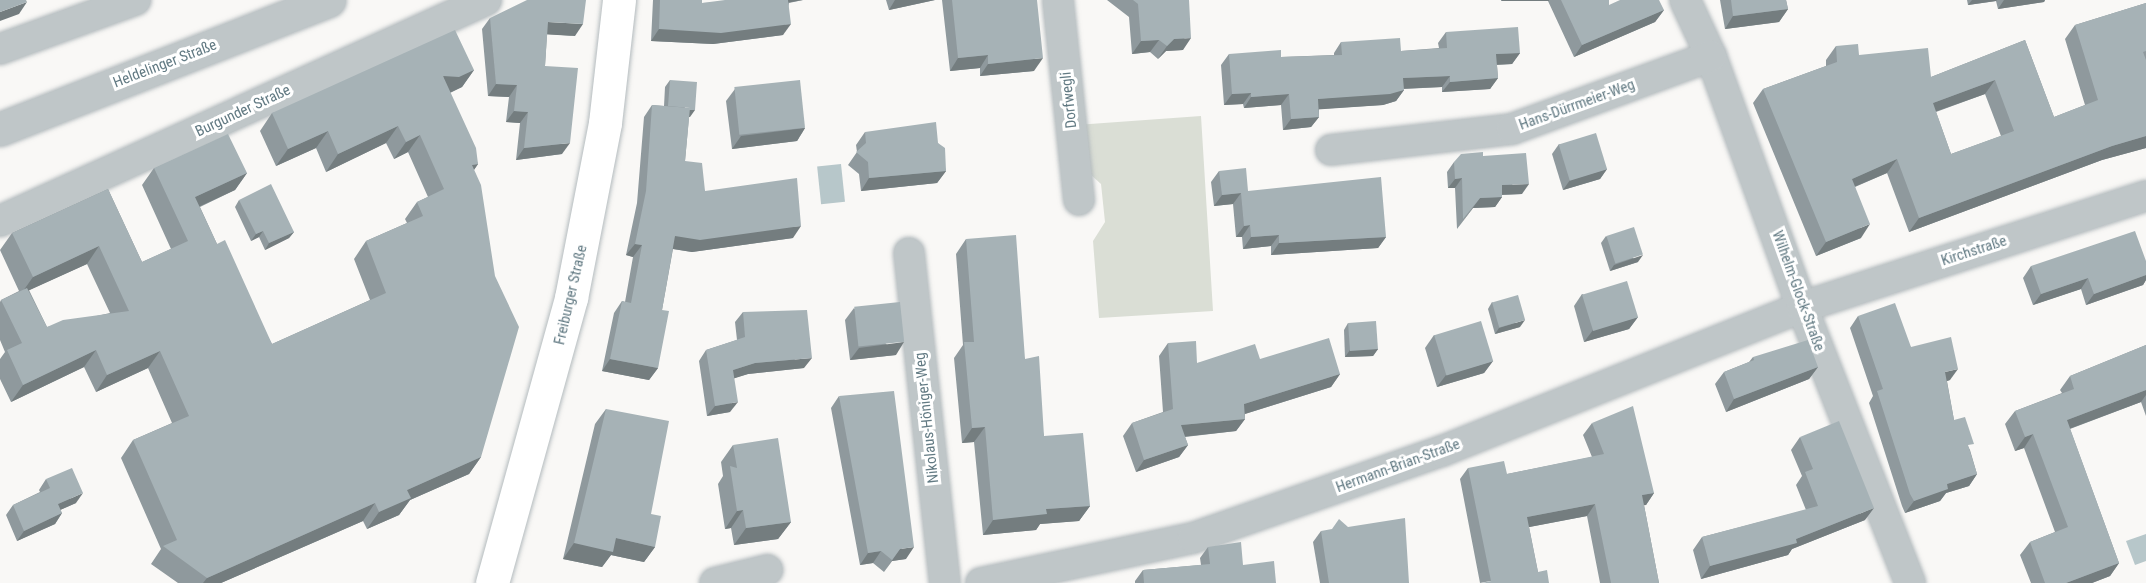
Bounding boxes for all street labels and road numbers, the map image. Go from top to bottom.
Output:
street label: Heldelinger Straße [111,36,219,92]
street label: Dorfwegli [1057,71,1081,129]
street label: Hans-Dürrmeier-Weg [1517,76,1637,134]
street label: Burgunder Straße [193,81,293,141]
street label: Wilhelm-Glock-Straße [1768,228,1828,354]
street label: Kirchstraße [1939,232,2009,270]
street label: Freiburger Straße [551,243,591,347]
street label: Nikolaus-Höniger-Weg [911,352,943,484]
street label: Hermann-Brian-Straße [1334,435,1462,497]

